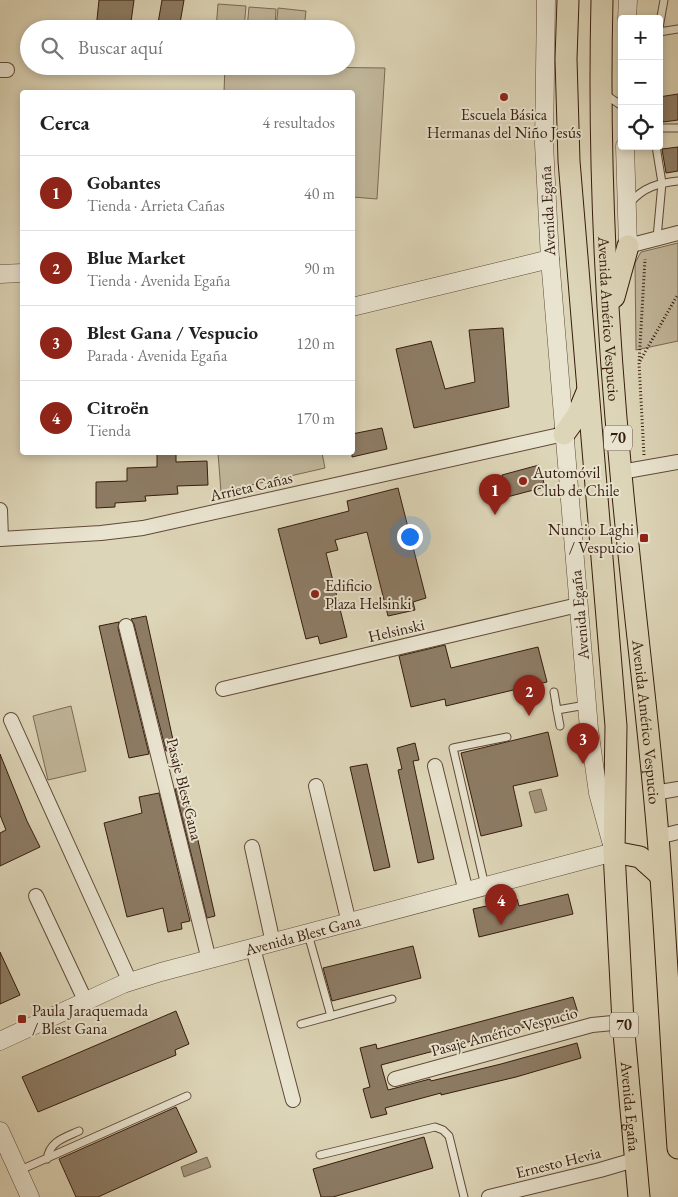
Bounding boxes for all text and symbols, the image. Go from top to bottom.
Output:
map controls [618,15,663,150]
button: + [618,15,663,60]
search box [20,20,355,75]
icon: search [38,34,66,62]
text: Buscar aquí [78,35,163,60]
button: − [618,60,663,105]
marker: Escuela Básica Hermanas del Niño Jesús [498,91,510,103]
place label: Escuela Básica Hermanas del Niño Jesús [427,104,581,143]
button: locate [618,105,663,150]
text: Cerca [40,109,90,136]
text: 4 resultados [263,112,335,133]
street label: Avenida Egaña [535,165,560,257]
text: Gobantes [87,170,161,195]
text: 1 [52,183,60,204]
text: 40 m [304,183,335,204]
text: Tienda · Arrieta Cañas [87,195,225,216]
street label: Avenida Américo Vespucio [593,235,625,402]
text: Blue Market [87,245,185,270]
text: 2 [52,258,60,279]
text: 90 m [304,258,335,279]
text: Tienda · Avenida Egaña [87,270,230,291]
text: Blest Gana / Vespucio [87,320,258,345]
text: 3 [52,333,60,354]
text: 120 m [296,333,335,354]
text: Parada · Avenida Egaña [87,345,227,366]
text: Citroën [87,395,149,420]
text: 4 [52,408,60,429]
text: 170 m [296,408,335,429]
text: Tienda [87,420,131,441]
road number: 70 [604,426,632,450]
place label: Automóvil Club de Chile [532,462,619,501]
street label: Arrieta Cañas [207,467,295,506]
pin: 1 [479,474,511,515]
marker: Automóvil Club de Chile [517,475,529,487]
place label: Nuncio Laghi / Vespucio [548,519,634,558]
your location [397,524,423,550]
marker: Nuncio Laghi / Vespucio [638,532,650,544]
street label: Avenida Egaña [565,569,594,662]
place label: Edificio Plaza Helsinki [325,575,411,614]
marker: Edificio Plaza Helsinki [309,588,321,600]
street label: Helsinski [366,614,426,647]
street label: Avenida Américo Vespucio [627,638,665,805]
pin: 2 [513,675,545,716]
pin: 3 [567,723,599,764]
street label: Pasaje Blest Gana [162,736,208,843]
pin: 4 [485,884,517,925]
street label: Avenida Blest Gana [242,909,363,961]
place label: Paula Jaraquemada / Blest Gana [32,1000,149,1039]
street label: Pasaje Américo Vespucio [429,1002,580,1061]
road number: 70 [610,1012,638,1038]
marker: Paula Jaraquemada / Blest Gana [16,1013,28,1025]
street label: Avenida Egaña [616,1060,645,1153]
street label: Ernesto Hevia [513,1142,603,1183]

